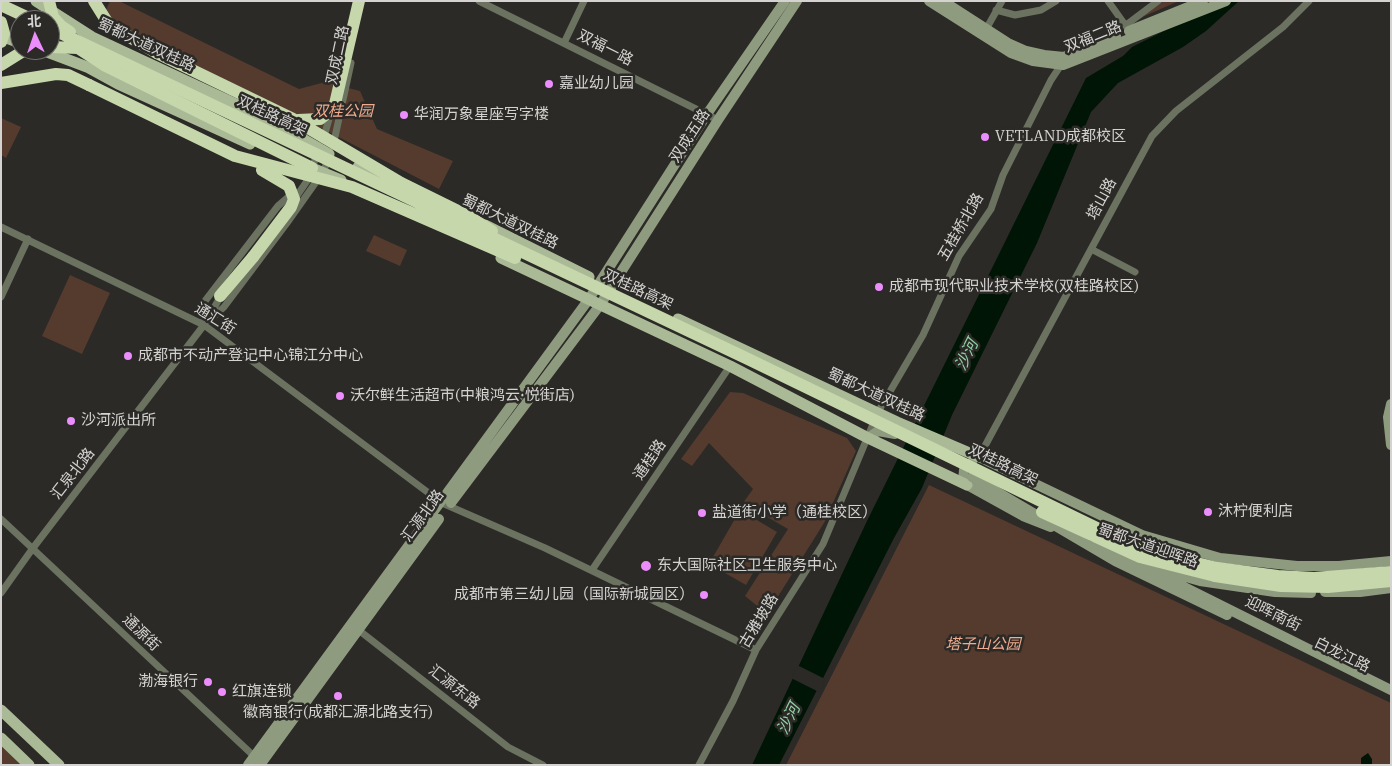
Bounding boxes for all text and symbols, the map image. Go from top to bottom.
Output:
north arrow [10,10,60,60]
text: 北 [27,12,42,30]
street label: 蜀都大道双桂路 [95,15,197,75]
street label: 双福二路 [1062,17,1124,57]
street label: 双成二路 [323,24,353,86]
street label: 双福一路 [574,26,636,70]
place label: 嘉业幼儿园 [559,75,634,93]
marker: 嘉业幼儿园 [543,78,555,90]
street label: 双桂路高架 [234,92,310,140]
park label: 双桂公园 [313,103,373,121]
place label: 华润万象星座写字楼 [414,106,549,124]
street label: 双成五路 [666,106,714,166]
marker: 华润万象星座写字楼 [398,109,410,121]
place label: VETLAND成都校区 [995,128,1126,146]
marker: VETLAND成都校区 [979,131,991,143]
street label: 塔山路 [1083,175,1121,223]
street label: 五桂桥北路 [934,190,988,264]
street label: 蜀都大道双桂路 [459,191,561,253]
street label: 双桂路高架 [600,266,676,314]
place label: 成都市现代职业技术学校(双桂路校区) [889,278,1139,296]
marker: 成都市现代职业技术学校(双桂路校区) [873,281,885,293]
street label: 通汇街 [191,299,239,339]
water label: 沙河 [951,336,983,374]
place label: 成都市不动产登记中心锦江分中心 [138,347,363,365]
marker: 成都市不动产登记中心锦江分中心 [122,350,134,362]
street label: 蜀都大道双桂路 [825,365,927,425]
place label: 沃尔鲜生活超市(中粮鸿云·悦街店) [350,387,575,405]
marker: 沃尔鲜生活超市(中粮鸿云·悦街店) [334,390,346,402]
place label: 沙河派出所 [81,412,156,430]
marker: 沙河派出所 [65,415,77,427]
street label: 通桂路 [630,436,670,484]
street label: 双桂路高架 [965,440,1041,490]
street label: 汇泉北路 [47,445,99,503]
street label: 汇源北路 [398,486,448,546]
place label: 沐柠便利店 [1218,503,1293,521]
place label: 盐道街小学（通桂校区） [712,504,877,522]
marker: 沐柠便利店 [1202,506,1214,518]
marker: 盐道街小学（通桂校区） [696,507,708,519]
street label: 蜀都大道迎晖路 [1095,520,1201,572]
place label: 东大国际社区卫生服务中心 [657,557,837,575]
marker: 东大国际社区卫生服务中心 [639,559,653,573]
place label: 成都市第三幼儿园（国际新城园区） [454,586,694,604]
marker: 成都市第三幼儿园（国际新城园区） [698,589,710,601]
street label: 古雅坡路 [736,591,782,651]
street label: 迎晖南街 [1242,593,1304,635]
street label: 通源街 [119,611,163,655]
street label: 白龙江路 [1311,634,1373,676]
park label: 塔子山公园 [946,636,1020,654]
street label: 汇源东路 [425,661,483,713]
place label: 渤海银行 [138,673,198,691]
marker: 渤海银行 [202,676,214,688]
place label: 红旗连锁 [232,683,292,701]
marker: 红旗连锁 [216,686,228,698]
marker: 徽商银行(成都汇源北路支行) [332,690,344,702]
water label: 沙河 [773,700,805,738]
place label: 徽商银行(成都汇源北路支行) [243,704,433,722]

